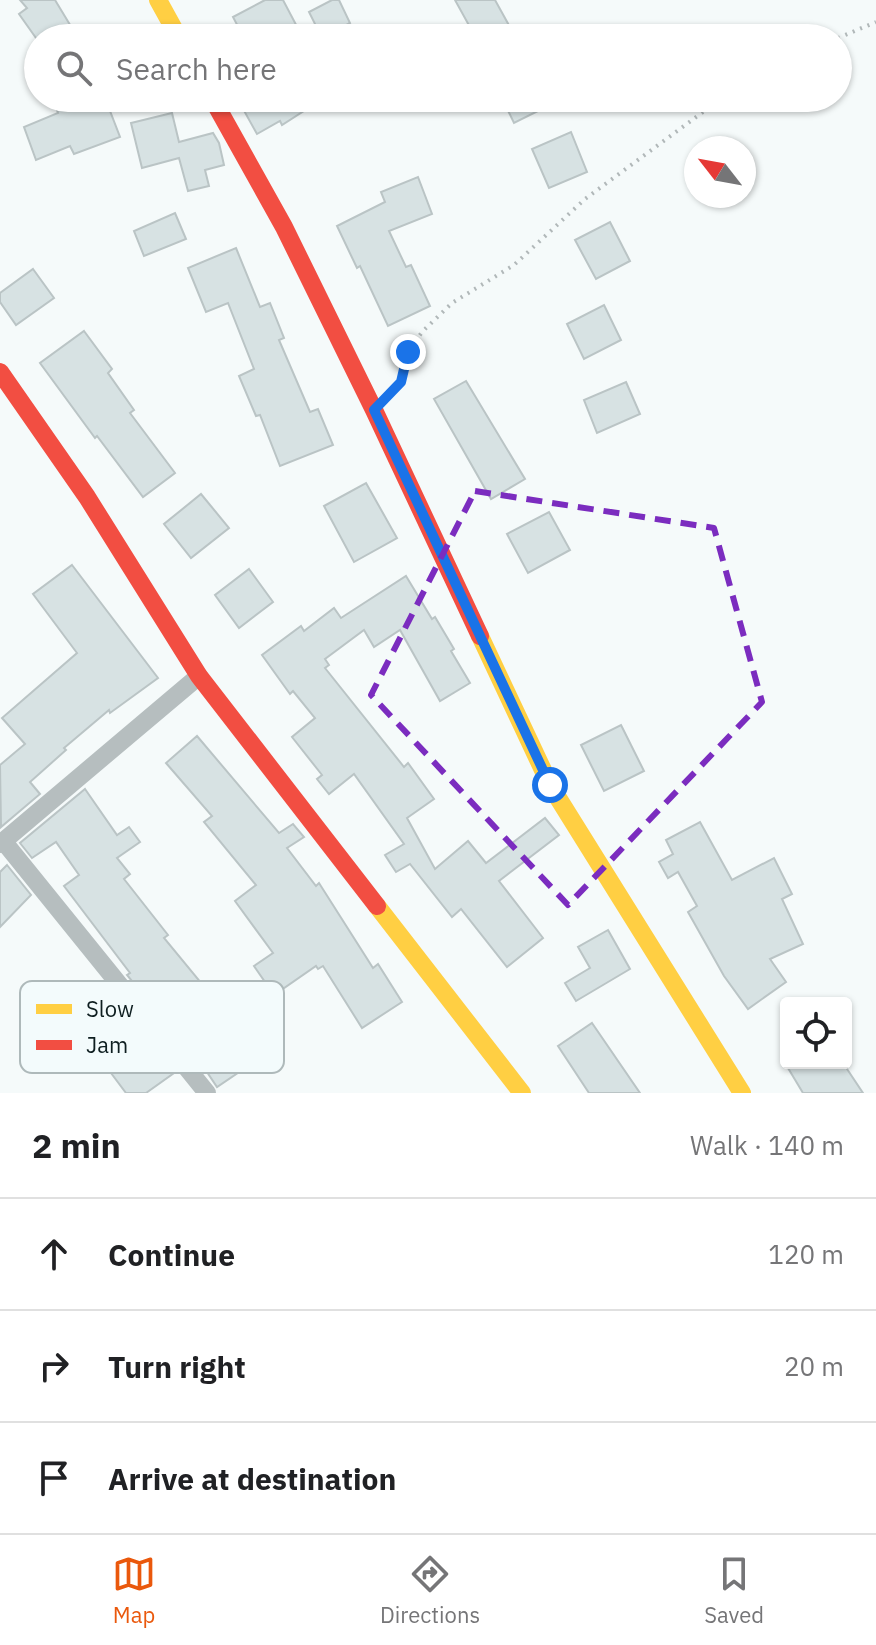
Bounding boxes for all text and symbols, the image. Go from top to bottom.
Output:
search box [24,24,852,112]
icon: search [52,46,96,90]
text: Search here [116,49,277,88]
north arrow [684,136,756,208]
route end [390,334,426,370]
route start [532,767,568,803]
legend [20,981,284,1073]
text: Slow [86,994,134,1023]
map controls [780,997,852,1069]
button: locate [780,997,852,1069]
text: Jam [86,1030,128,1059]
text: 2 min [32,1123,121,1167]
text: Walk · 140 m [690,1128,844,1162]
icon: ahead [32,1232,76,1276]
text: Continue [108,1235,235,1274]
text: 120 m [768,1237,844,1271]
icon: right [32,1344,76,1388]
text: Turn right [108,1347,246,1386]
text: 20 m [784,1349,844,1383]
icon: arrive [32,1456,76,1500]
text: Arrive at destination [108,1459,396,1498]
tab: Map [112,1552,156,1629]
tab: Directions [380,1552,480,1629]
tab: Saved [704,1552,764,1629]

